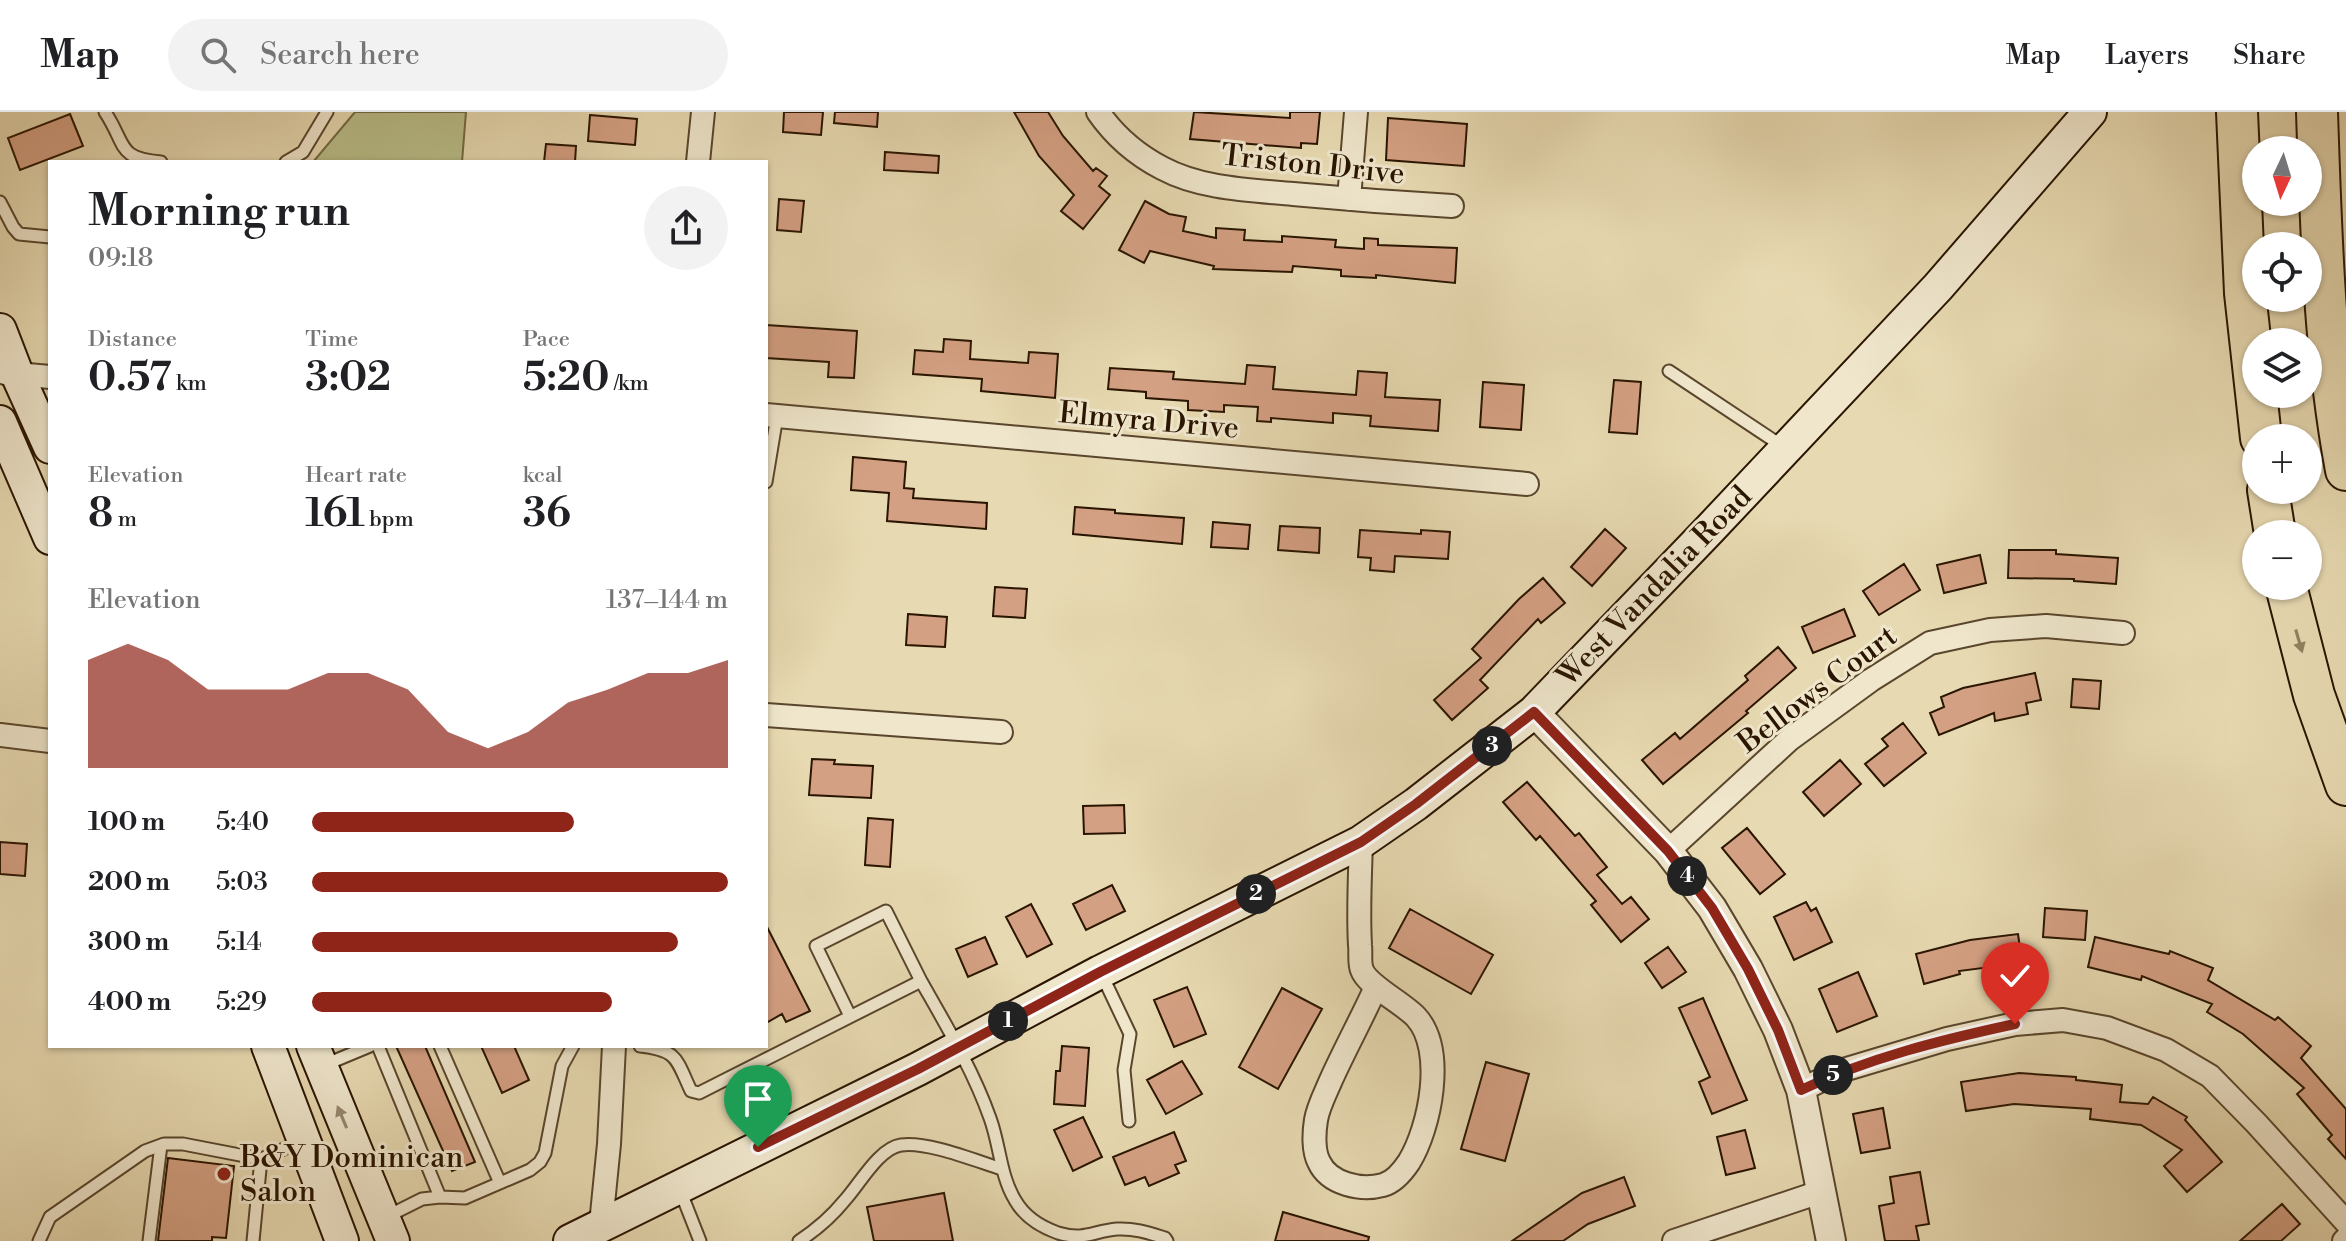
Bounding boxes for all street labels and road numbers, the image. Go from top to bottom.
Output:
street label: Triston Drive [1219,136,1406,194]
street label: Elmyra Drive [1057,394,1241,448]
street label: West Vandalia Road [1548,478,1760,696]
street label: Bellows Court [1730,617,1905,763]

